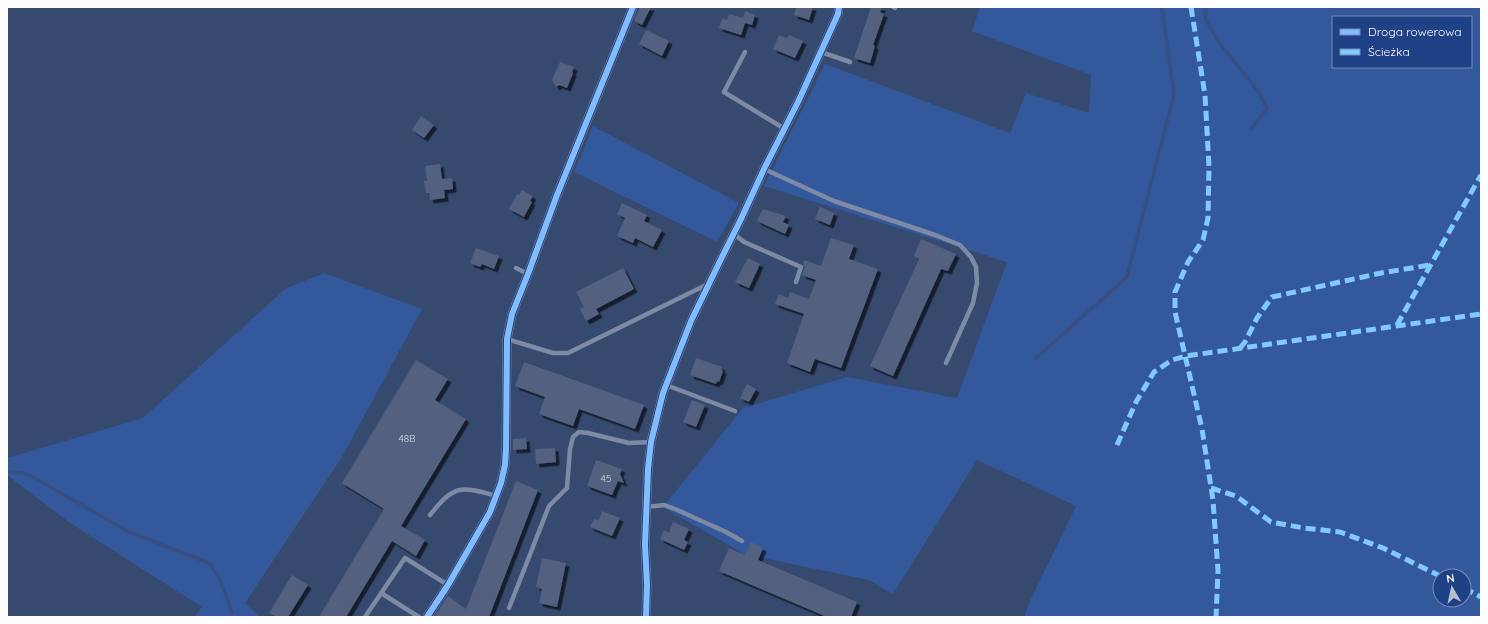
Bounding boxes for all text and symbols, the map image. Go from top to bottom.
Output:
legend [1332,16,1472,68]
text: Droga rowerowa [1368,24,1462,39]
text: Ścieżka [1368,44,1410,59]
house number: 48B [398,432,416,445]
house number: 45 [601,472,611,485]
north arrow [1432,568,1472,608]
text: N [1445,571,1456,586]

